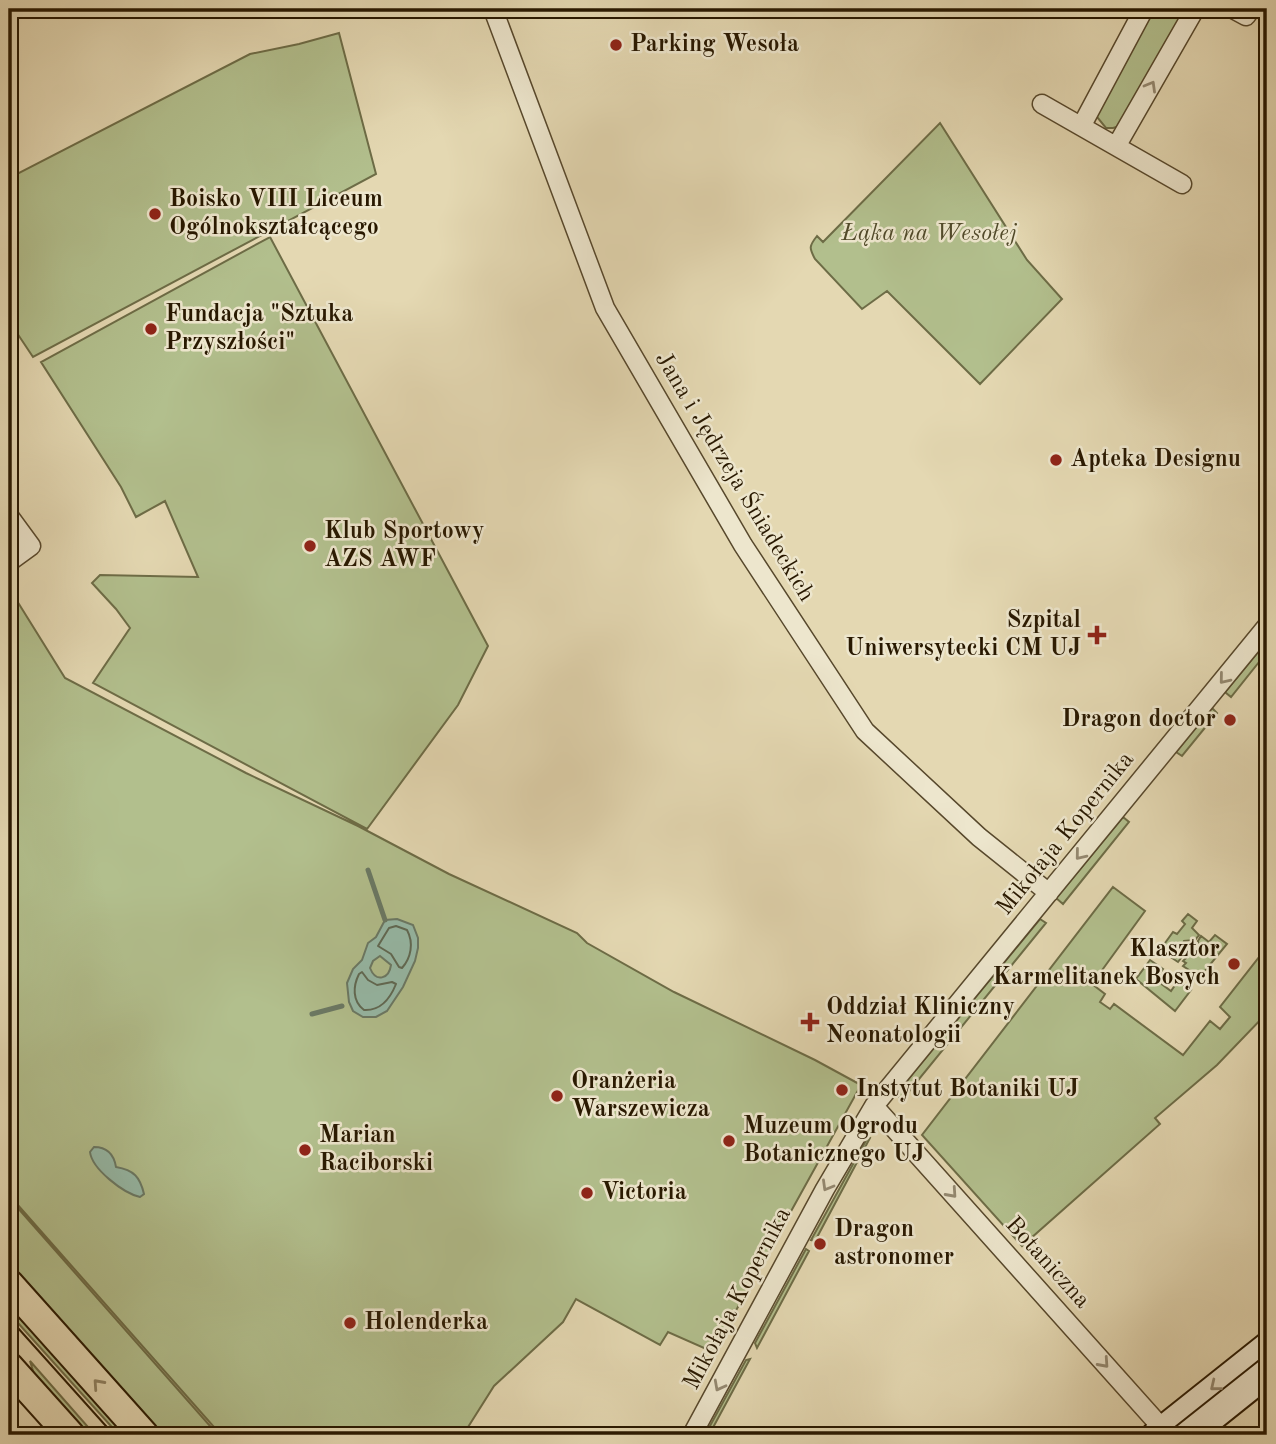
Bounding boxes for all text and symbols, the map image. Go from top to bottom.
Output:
place label: Parking Wesoła [630,33,799,57]
marker: Parking Wesoła [608,37,624,53]
one-way arrow [1143,81,1156,94]
place label: Boisko VIII Liceum Ogólnokształcącego [169,188,383,240]
marker: Boisko VIII Liceum Ogólnokształcącego [147,206,163,222]
park label: Łąka na Wesołej [840,222,1018,246]
place label: Fundacja "Sztuka Przyszłości" [165,303,354,355]
marker: Fundacja "Sztuka Przyszłości" [143,321,159,337]
street label: Jana i Jędrzeja Śniadeckich [650,345,822,606]
place label: Apteka Designu [1070,448,1241,472]
marker: Apteka Designu [1048,452,1064,468]
place label: Klub Sportowy AZS AWF [324,520,485,572]
marker: Klub Sportowy AZS AWF [302,538,318,554]
place label: Szpital Uniwersytecki CM UJ [845,609,1081,661]
marker: Szpital Uniwersytecki CM UJ [1087,625,1107,645]
one-way arrow [1220,671,1232,684]
place label: Dragon doctor [1062,708,1216,732]
marker: Dragon doctor [1222,712,1238,728]
street label: Mikołaja Kopernika [993,748,1139,920]
one-way arrow [1076,846,1088,859]
place label: Klasztor Karmelitanek Bosych [993,938,1220,990]
marker: Klasztor Karmelitanek Bosych [1226,956,1242,972]
place label: Oddział Kliniczny Neonatologii [826,996,1015,1048]
marker: Oddział Kliniczny Neonatologii [800,1012,820,1032]
place label: Oranżeria Warszewicza [571,1070,710,1122]
place label: Instytut Botaniki UJ [856,1078,1079,1102]
marker: Instytut Botaniki UJ [834,1082,850,1098]
marker: Oranżeria Warszewicza [549,1088,565,1104]
place label: Muzeum Ogrodu Botanicznego UJ [743,1115,925,1167]
place label: Marian Raciborski [319,1124,433,1176]
marker: Muzeum Ogrodu Botanicznego UJ [721,1133,737,1149]
marker: Marian Raciborski [297,1142,313,1158]
one-way arrow [822,1178,835,1191]
place label: Victoria [601,1181,687,1205]
marker: Victoria [579,1185,595,1201]
one-way arrow [944,1185,957,1198]
street label: Mikołaja Kopernika [680,1204,796,1394]
street label: Botaniczna [1000,1213,1094,1313]
place label: Dragon astronomer [834,1218,954,1270]
marker: Dragon astronomer [812,1236,828,1252]
place label: Holenderka [364,1311,488,1335]
marker: Holenderka [342,1315,358,1331]
one-way arrow [1096,1355,1108,1368]
one-way arrow [713,1378,727,1391]
one-way arrow [1210,1378,1222,1391]
one-way arrow [94,1380,106,1393]

